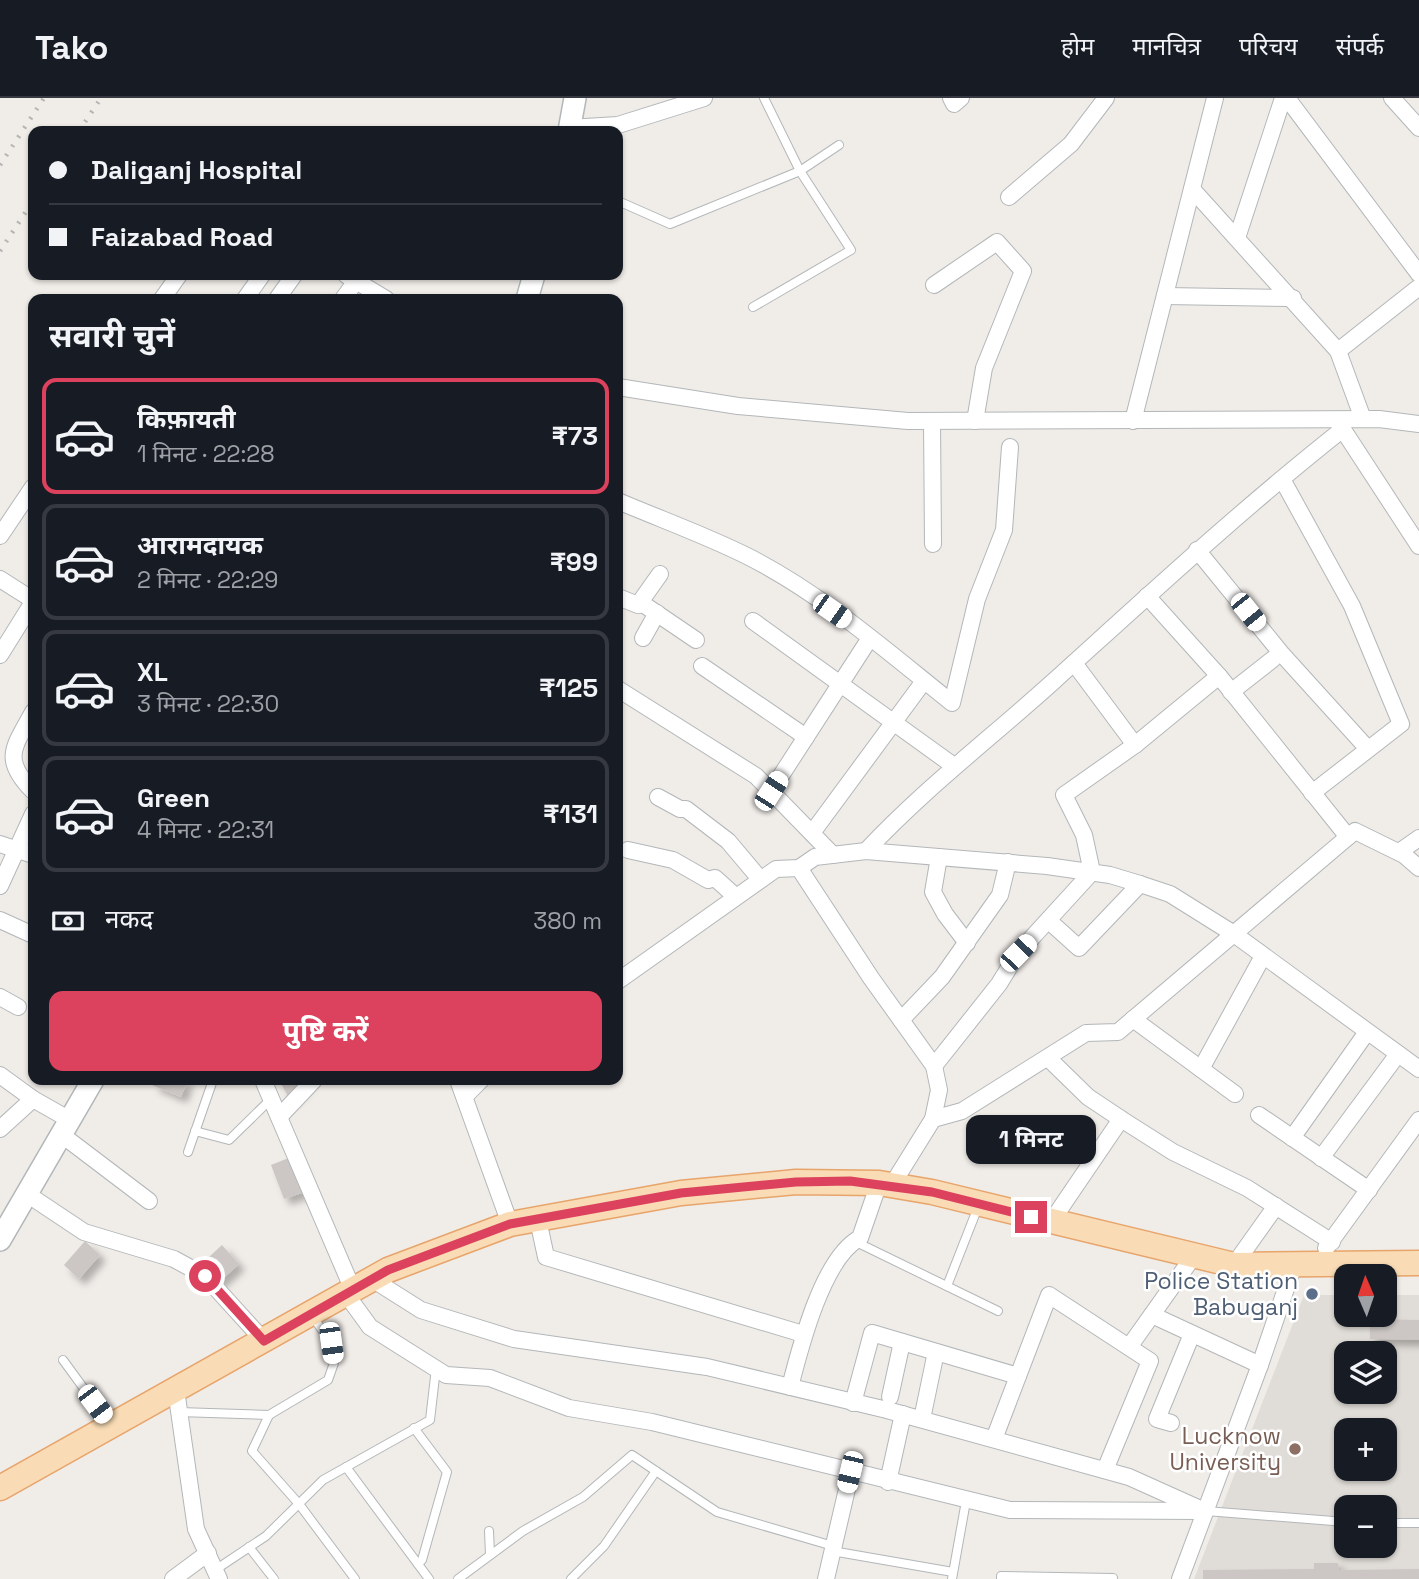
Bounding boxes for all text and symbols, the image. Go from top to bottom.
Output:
text: Tako [35,27,108,69]
text: होम [1061,31,1094,62]
text: मानचित्र [1132,31,1201,62]
text: परिचय [1239,31,1298,62]
text: संपर्क [1336,31,1384,62]
text: Daliganj Hospital [91,153,302,187]
text: Faizabad Road [91,220,273,254]
text: सवारी चुनें [49,316,175,356]
text: किफ़ायती [137,402,236,436]
icon: car [53,405,116,468]
text: ₹73 [552,419,598,453]
text: 1 मिनट · 22:28 [137,439,274,469]
text: आरामदायक [137,528,263,562]
icon: car [53,531,116,594]
text: ₹99 [550,545,598,579]
text: 2 मिनट · 22:29 [137,565,278,595]
car [1227,589,1270,635]
car [809,590,856,632]
text: XL [137,655,168,689]
icon: car [53,657,116,720]
text: ₹125 [539,671,598,705]
text: 3 मिनट · 22:30 [137,689,279,719]
car [751,768,792,814]
text: Green [137,781,210,815]
icon: car [53,783,116,846]
text: ₹131 [543,797,598,831]
text: 4 मिनट · 22:31 [137,815,274,845]
icon: cash [49,902,87,940]
text: नकद [105,902,153,936]
text: 380 m [533,906,602,936]
car [996,931,1041,975]
button: पुष्टि करें [49,991,602,1071]
callout: 1 मिनट [966,1116,1096,1164]
text: 1 मिनट [999,1124,1063,1154]
route end [1015,1201,1047,1233]
route start [189,1260,221,1292]
north arrow [1334,1264,1396,1326]
map controls [1334,1264,1397,1558]
place label: Police Station Babuganj [1144,1266,1298,1322]
marker: Police Station Babuganj [1304,1286,1320,1302]
car [318,1321,345,1365]
button: layers [1334,1341,1397,1404]
car [74,1381,117,1427]
button: + [1334,1418,1397,1481]
place label: Lucknow University [1170,1421,1281,1477]
marker: Lucknow University [1287,1441,1303,1457]
car [836,1449,865,1495]
button: − [1334,1495,1397,1558]

